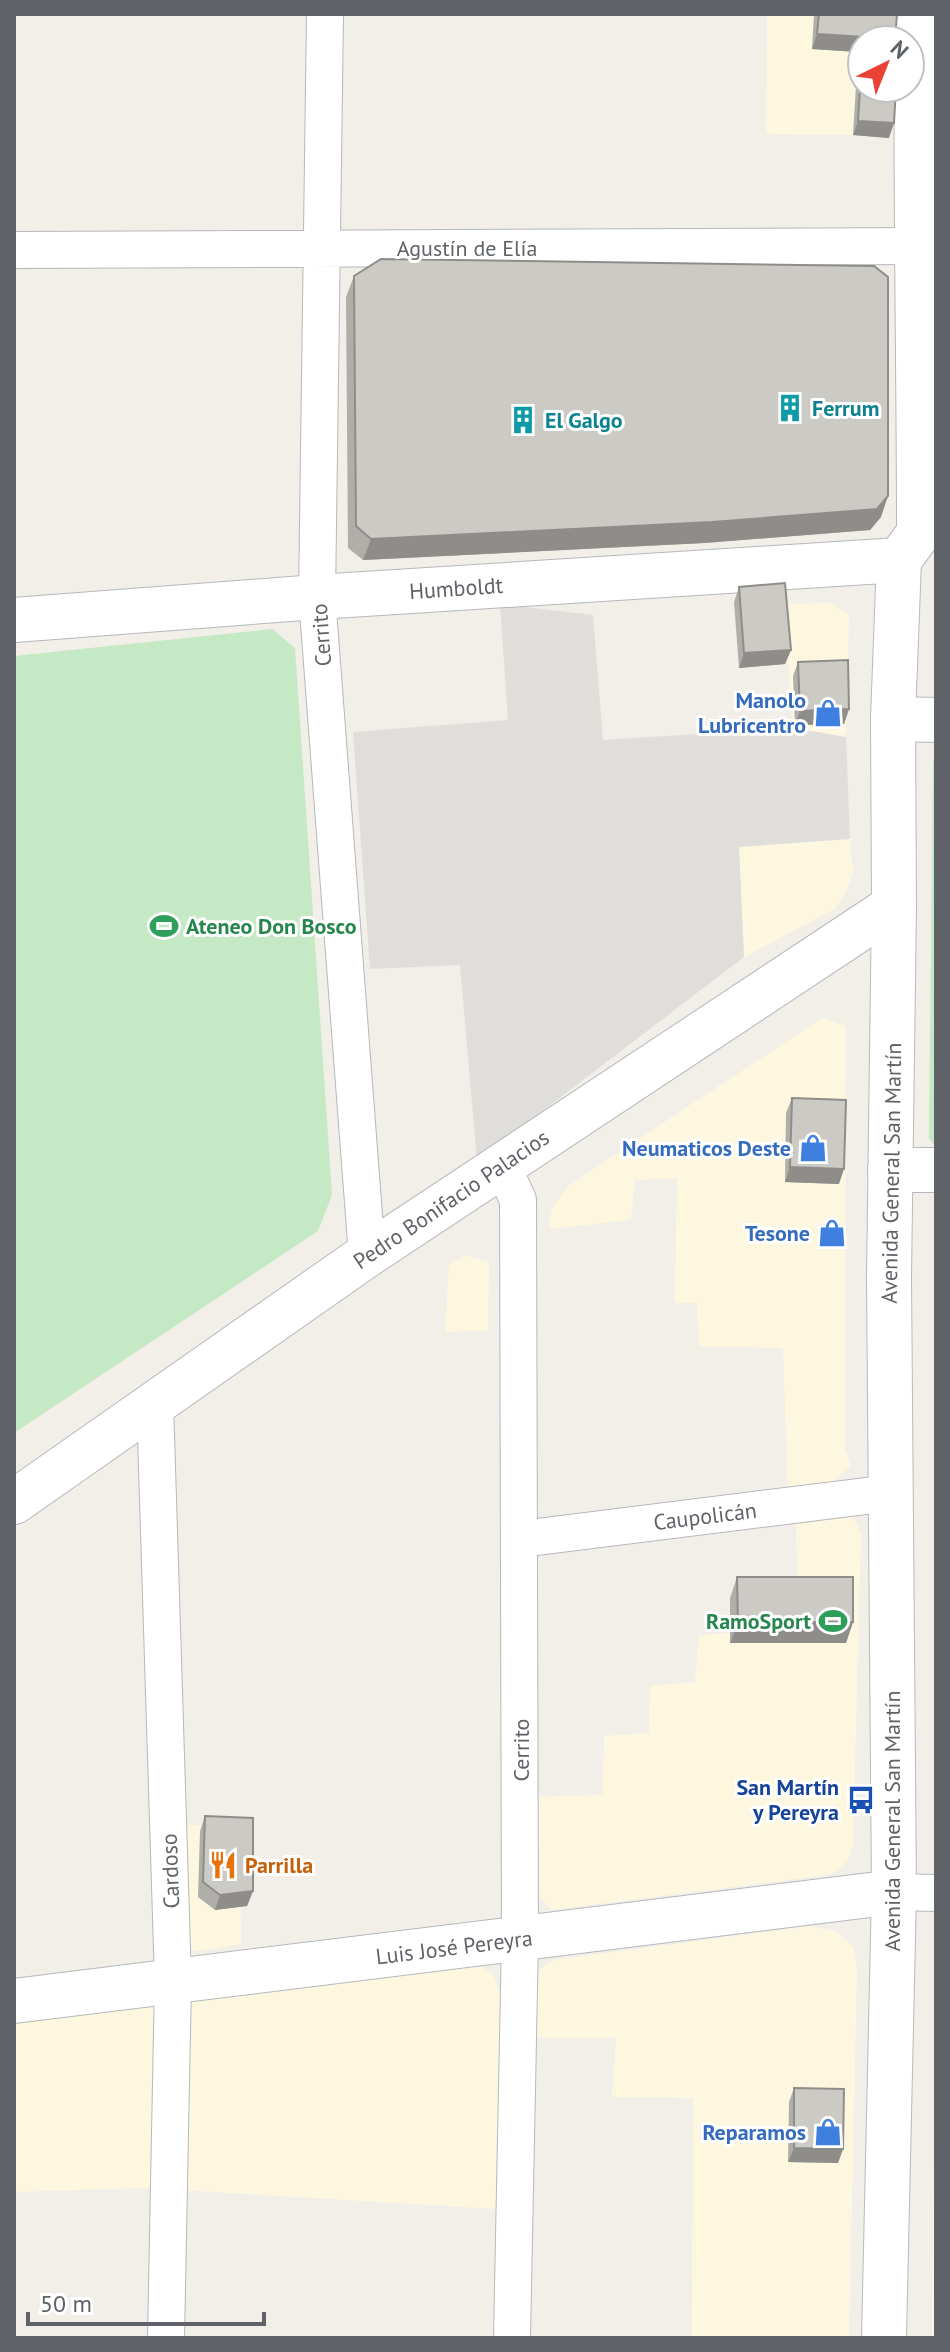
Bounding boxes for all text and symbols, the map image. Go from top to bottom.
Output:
north arrow [846,24,926,104]
text: N [885,34,914,65]
street label: Agustín de Elía [397,234,537,262]
building icon: Ferrum [775,393,805,423]
place label: Ferrum [812,394,879,422]
building icon: El Galgo [508,405,538,435]
place label: El Galgo [545,406,623,434]
street label: Humboldt [408,571,504,605]
street label: Cerrito [305,603,337,667]
place label: Manolo Lubricentro [698,686,806,739]
shop icon: Manolo Lubricentro [813,698,843,728]
sports icon: Ateneo Don Bosco [149,911,179,941]
place label: Ateneo Don Bosco [186,912,357,940]
street label: Avenida General San Martín [875,1042,907,1304]
street label: Pedro Bonifacio Palacios [348,1123,554,1275]
shop icon: Neumaticos Deste [798,1133,828,1163]
place label: Neumaticos Deste [622,1134,791,1162]
shop icon: Tesone [817,1218,847,1248]
place label: Tesone [745,1219,810,1247]
street label: Caupolicán [652,1496,758,1536]
sports icon: RamoSport [818,1606,848,1636]
place label: RamoSport [706,1607,811,1635]
street label: Avenida General San Martín [878,1690,906,1952]
street label: Cerrito [507,1719,535,1781]
place label: San Martín y Pereyra [736,1773,839,1826]
bus stop icon: San Martín y Pereyra [846,1785,876,1815]
street label: Cardoso [155,1833,185,1909]
restaurant icon: Parrilla [208,1850,238,1880]
place label: Parrilla [245,1851,313,1879]
street label: Luis José Pereyra [374,1923,534,1971]
shop icon: Reparamos [813,2117,843,2147]
place label: Reparamos [702,2118,806,2146]
scale bar [28,2276,264,2326]
text: 50 m [40,2288,92,2319]

